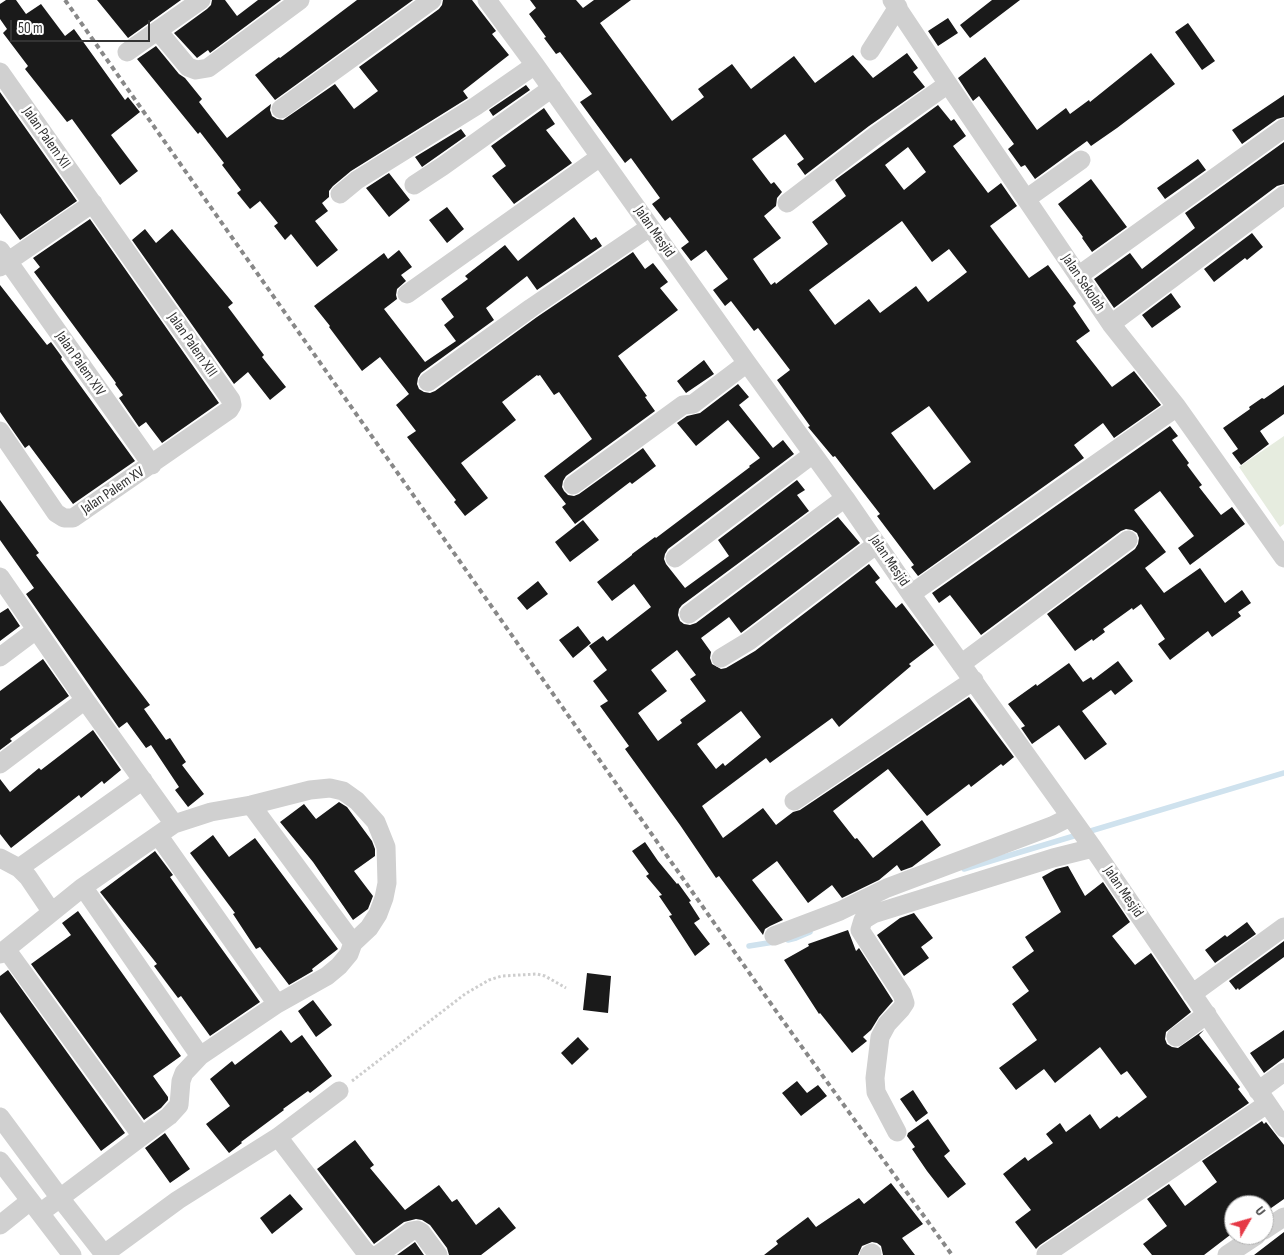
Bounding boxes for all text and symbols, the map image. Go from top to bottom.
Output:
scale bar [12,10,152,42]
text: 50 m [18,19,43,38]
street label: Jalan Palem XII [18,104,74,172]
street label: Jalan Mesjid [630,203,678,261]
street label: Jalan Sekolah [1057,251,1109,315]
street label: Jalan Palem XIII [163,309,221,381]
street label: Jalan Palem XIV [51,328,109,400]
street label: Jalan Palem XV [78,463,148,519]
street label: Jalan Mesjid [865,532,913,590]
street label: Jalan Mesjid [1099,863,1147,921]
north arrow [1224,1195,1274,1245]
text: U [1251,1203,1269,1219]

